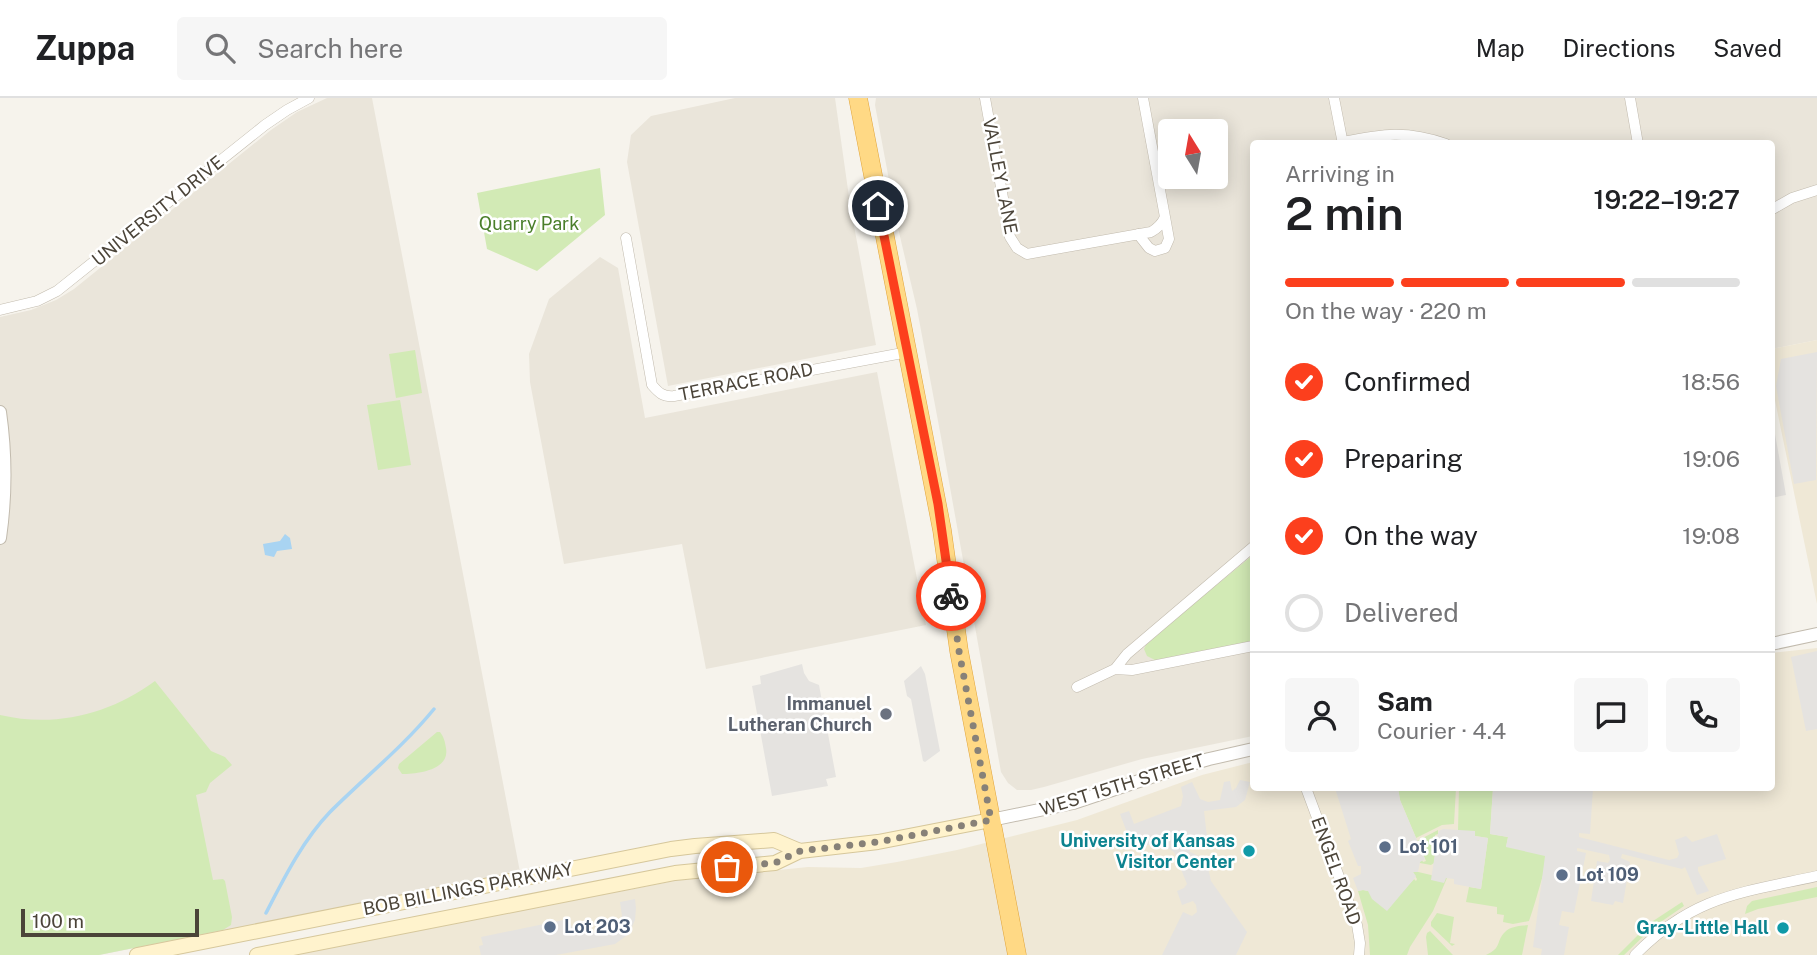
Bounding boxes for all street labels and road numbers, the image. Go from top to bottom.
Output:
street label: VALLEY LANE [979,116,1022,236]
street label: UNIVERSITY DRIVE [88,151,228,270]
street label: TERRACE ROAD [677,358,815,405]
street label: WEST 15TH STREET [1037,749,1207,820]
street label: ENGEL ROAD [1307,814,1366,928]
street label: BOB BILLINGS PARKWAY [361,858,575,919]

